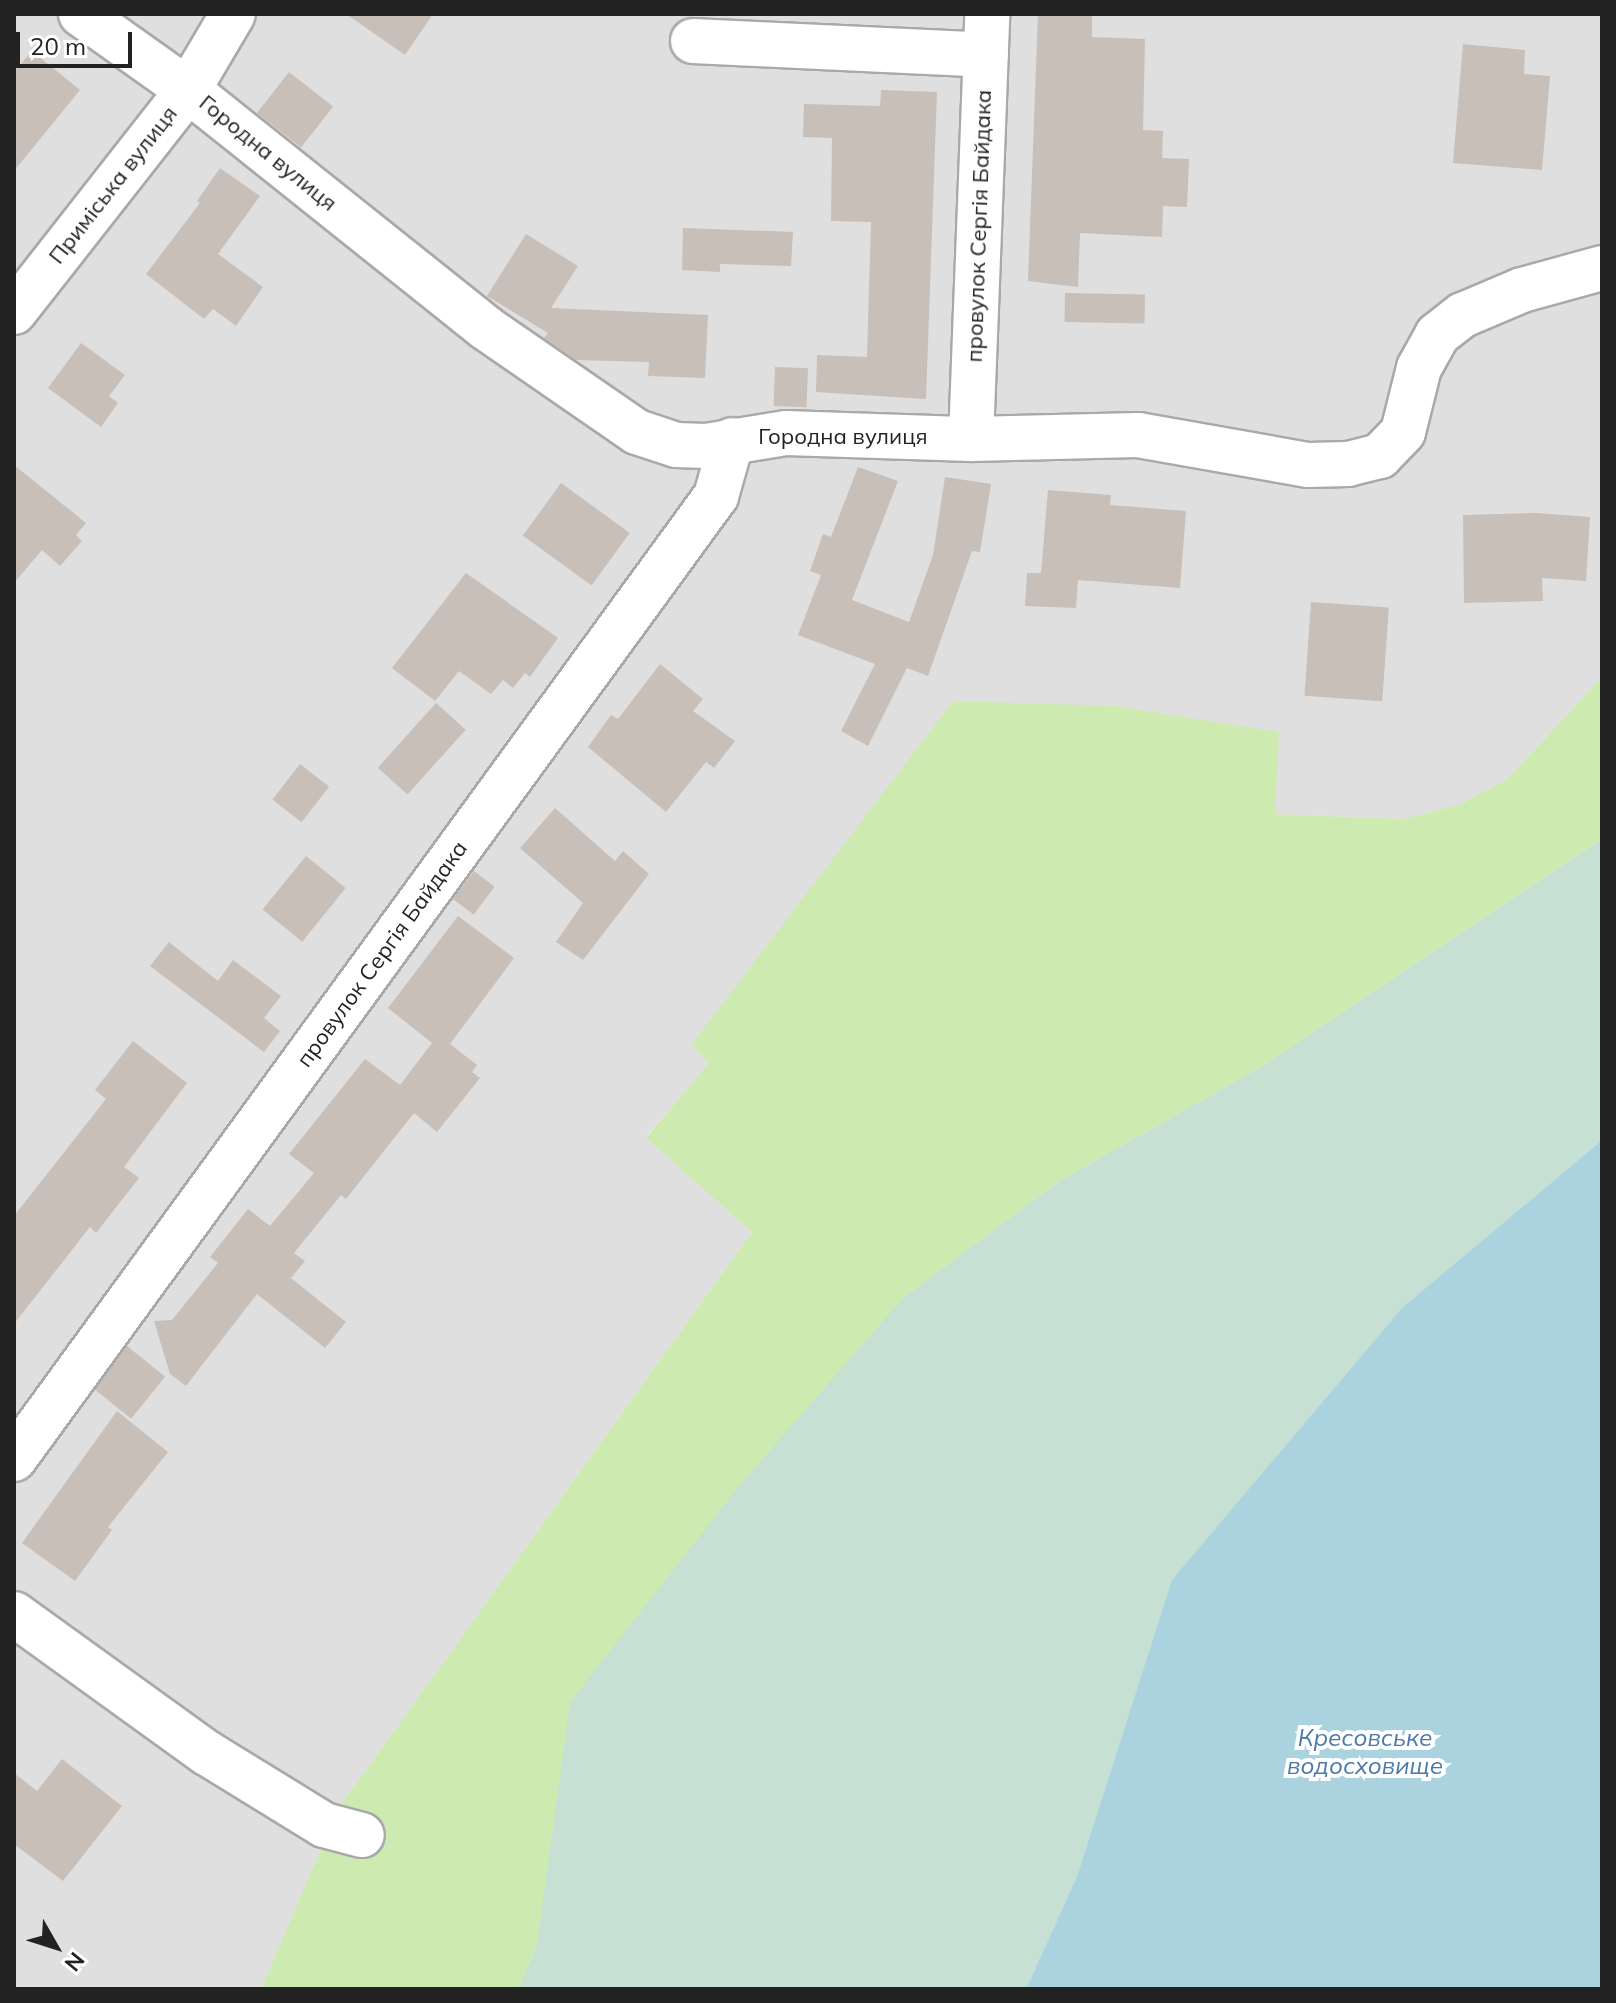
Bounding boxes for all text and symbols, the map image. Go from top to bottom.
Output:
scale bar [20,16,136,66]
text: 20 m [30,31,86,61]
street label: Городна вулиця [194,89,342,217]
street label: провулок Сергія Байдака [961,89,997,363]
street label: Приміська вулиця [43,101,183,269]
street label: Городна вулиця [758,424,928,450]
street label: провулок Сергія Байдака [291,836,473,1072]
water label: Кресовське водосховище [1287,1724,1443,1780]
north arrow [16,1907,96,1987]
text: N [59,1947,91,1977]

